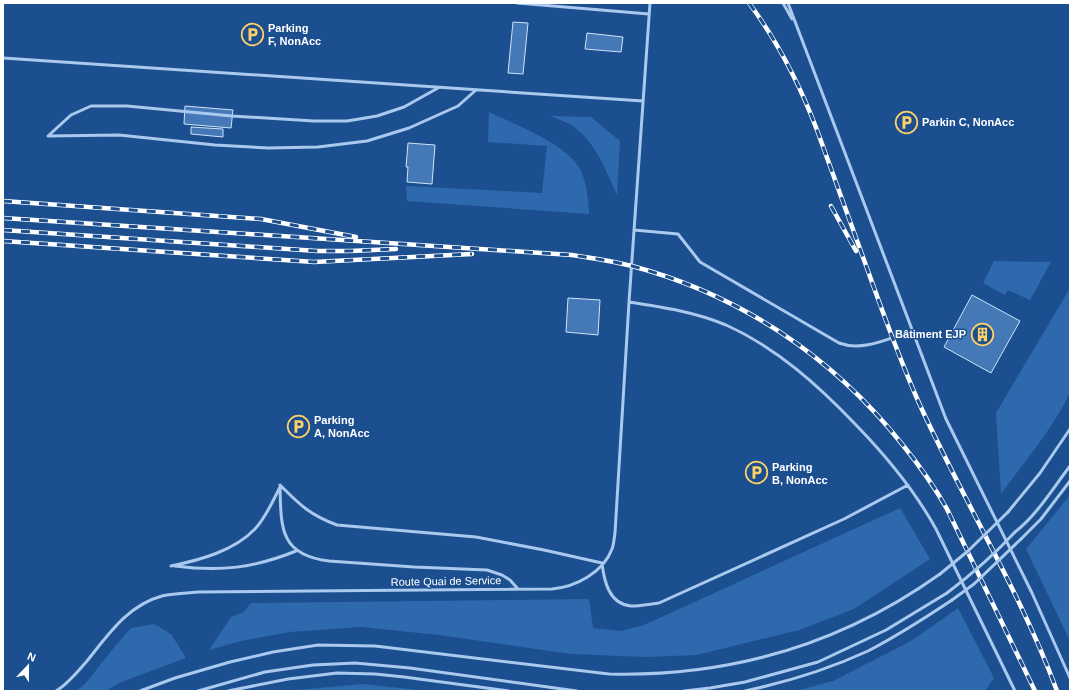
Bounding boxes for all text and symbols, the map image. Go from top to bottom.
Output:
parking icon: Parking F, NonAcc [240,21,266,47]
place label: Parking F, NonAcc [268,22,321,47]
parking icon: Parkin C, NonAcc [893,109,919,135]
place label: Parkin C, NonAcc [922,116,1014,128]
building icon: Bâtiment EJP [969,321,995,347]
place label: Bâtiment EJP [895,328,966,340]
parking icon: Parking A, NonAcc [286,413,312,439]
place label: Parking A, NonAcc [314,414,370,439]
parking icon: Parking B, NonAcc [743,460,769,486]
place label: Parking B, NonAcc [772,461,828,486]
street label: Route Quai de Service [391,574,501,588]
north arrow [8,646,48,686]
text: N [26,650,38,664]

